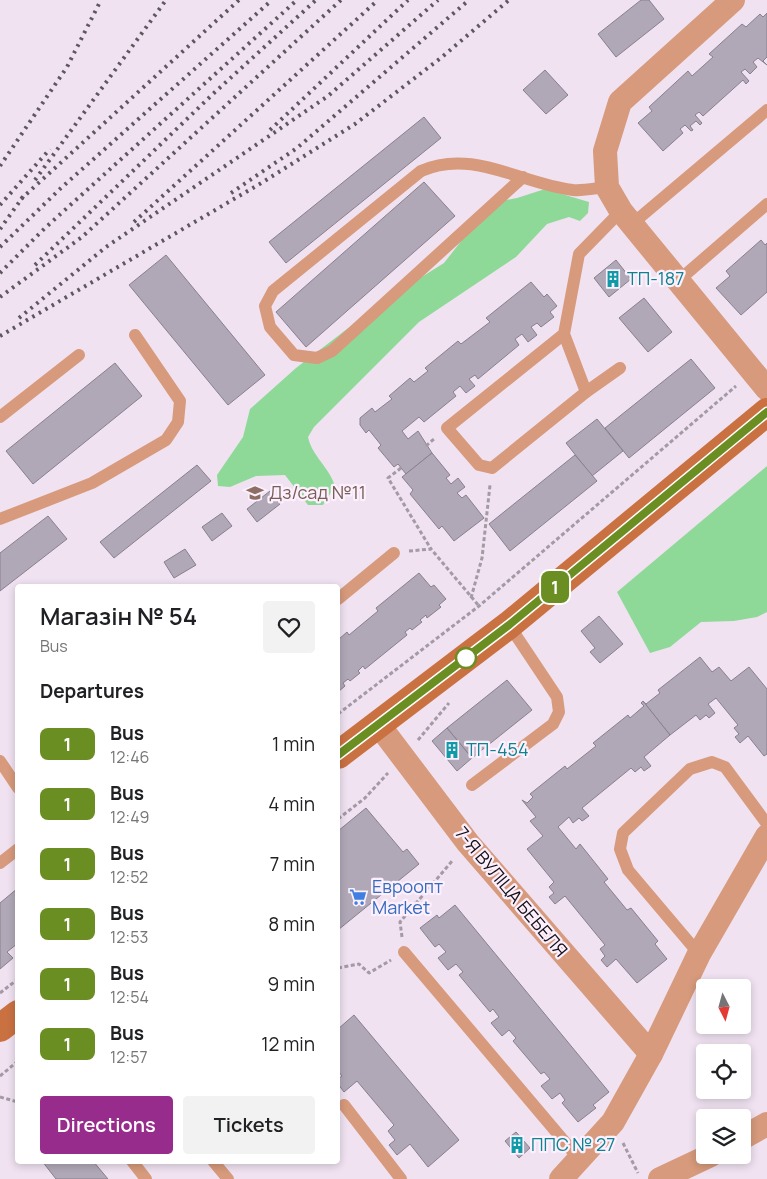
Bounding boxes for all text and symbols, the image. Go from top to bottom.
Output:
place label: ТП-187 [627,266,684,290]
building icon: ТП-187 [603,269,623,289]
place label: Дз/сад №11 [269,480,366,504]
school or university icon: Дз/сад №11 [245,483,265,503]
line badge: 1 [539,571,571,603]
text: 1 [551,575,559,599]
text: Магазін № 54 [40,599,197,632]
button: heart [263,601,315,653]
text: Bus [40,635,68,657]
unlabelled marker [455,647,477,669]
text: Departures [40,678,144,704]
text: Bus [110,720,144,746]
text: 1 min [272,731,315,757]
text: 1 [64,732,71,756]
place label: ТП-454 [466,737,529,761]
building icon: ТП-454 [442,740,462,760]
text: 12:46 [110,746,150,768]
text: Bus [110,780,144,806]
text: 4 min [268,791,315,817]
text: 1 [64,792,71,816]
text: 12:49 [110,806,149,828]
street label: 7-Я ВУЛІЦА БЕБЕЛЯ [450,821,573,961]
text: Bus [110,840,144,866]
text: 7 min [270,851,315,877]
text: 1 [64,852,71,876]
text: 12:52 [110,866,148,888]
place label: Евроопт Market [372,874,443,919]
supermarket icon: Евроопт Market [348,887,368,907]
text: Bus [110,900,144,926]
text: 8 min [268,911,315,937]
text: 1 [64,912,71,936]
text: 12:53 [110,926,148,948]
text: Bus [110,960,144,986]
text: 9 min [268,971,315,997]
text: 1 [64,972,71,996]
north arrow [696,979,751,1034]
map controls [696,979,751,1164]
text: 12:54 [110,986,149,1008]
text: Bus [110,1020,144,1046]
text: 12 min [261,1031,315,1057]
text: 1 [64,1032,71,1056]
button: locate [696,1044,751,1099]
text: 12:57 [110,1046,147,1068]
button: Directions [40,1096,173,1154]
button: Tickets [183,1096,315,1154]
button: layers [696,1109,751,1164]
place label: ППС № 27 [531,1132,615,1156]
building icon: ППС № 27 [507,1135,527,1155]

